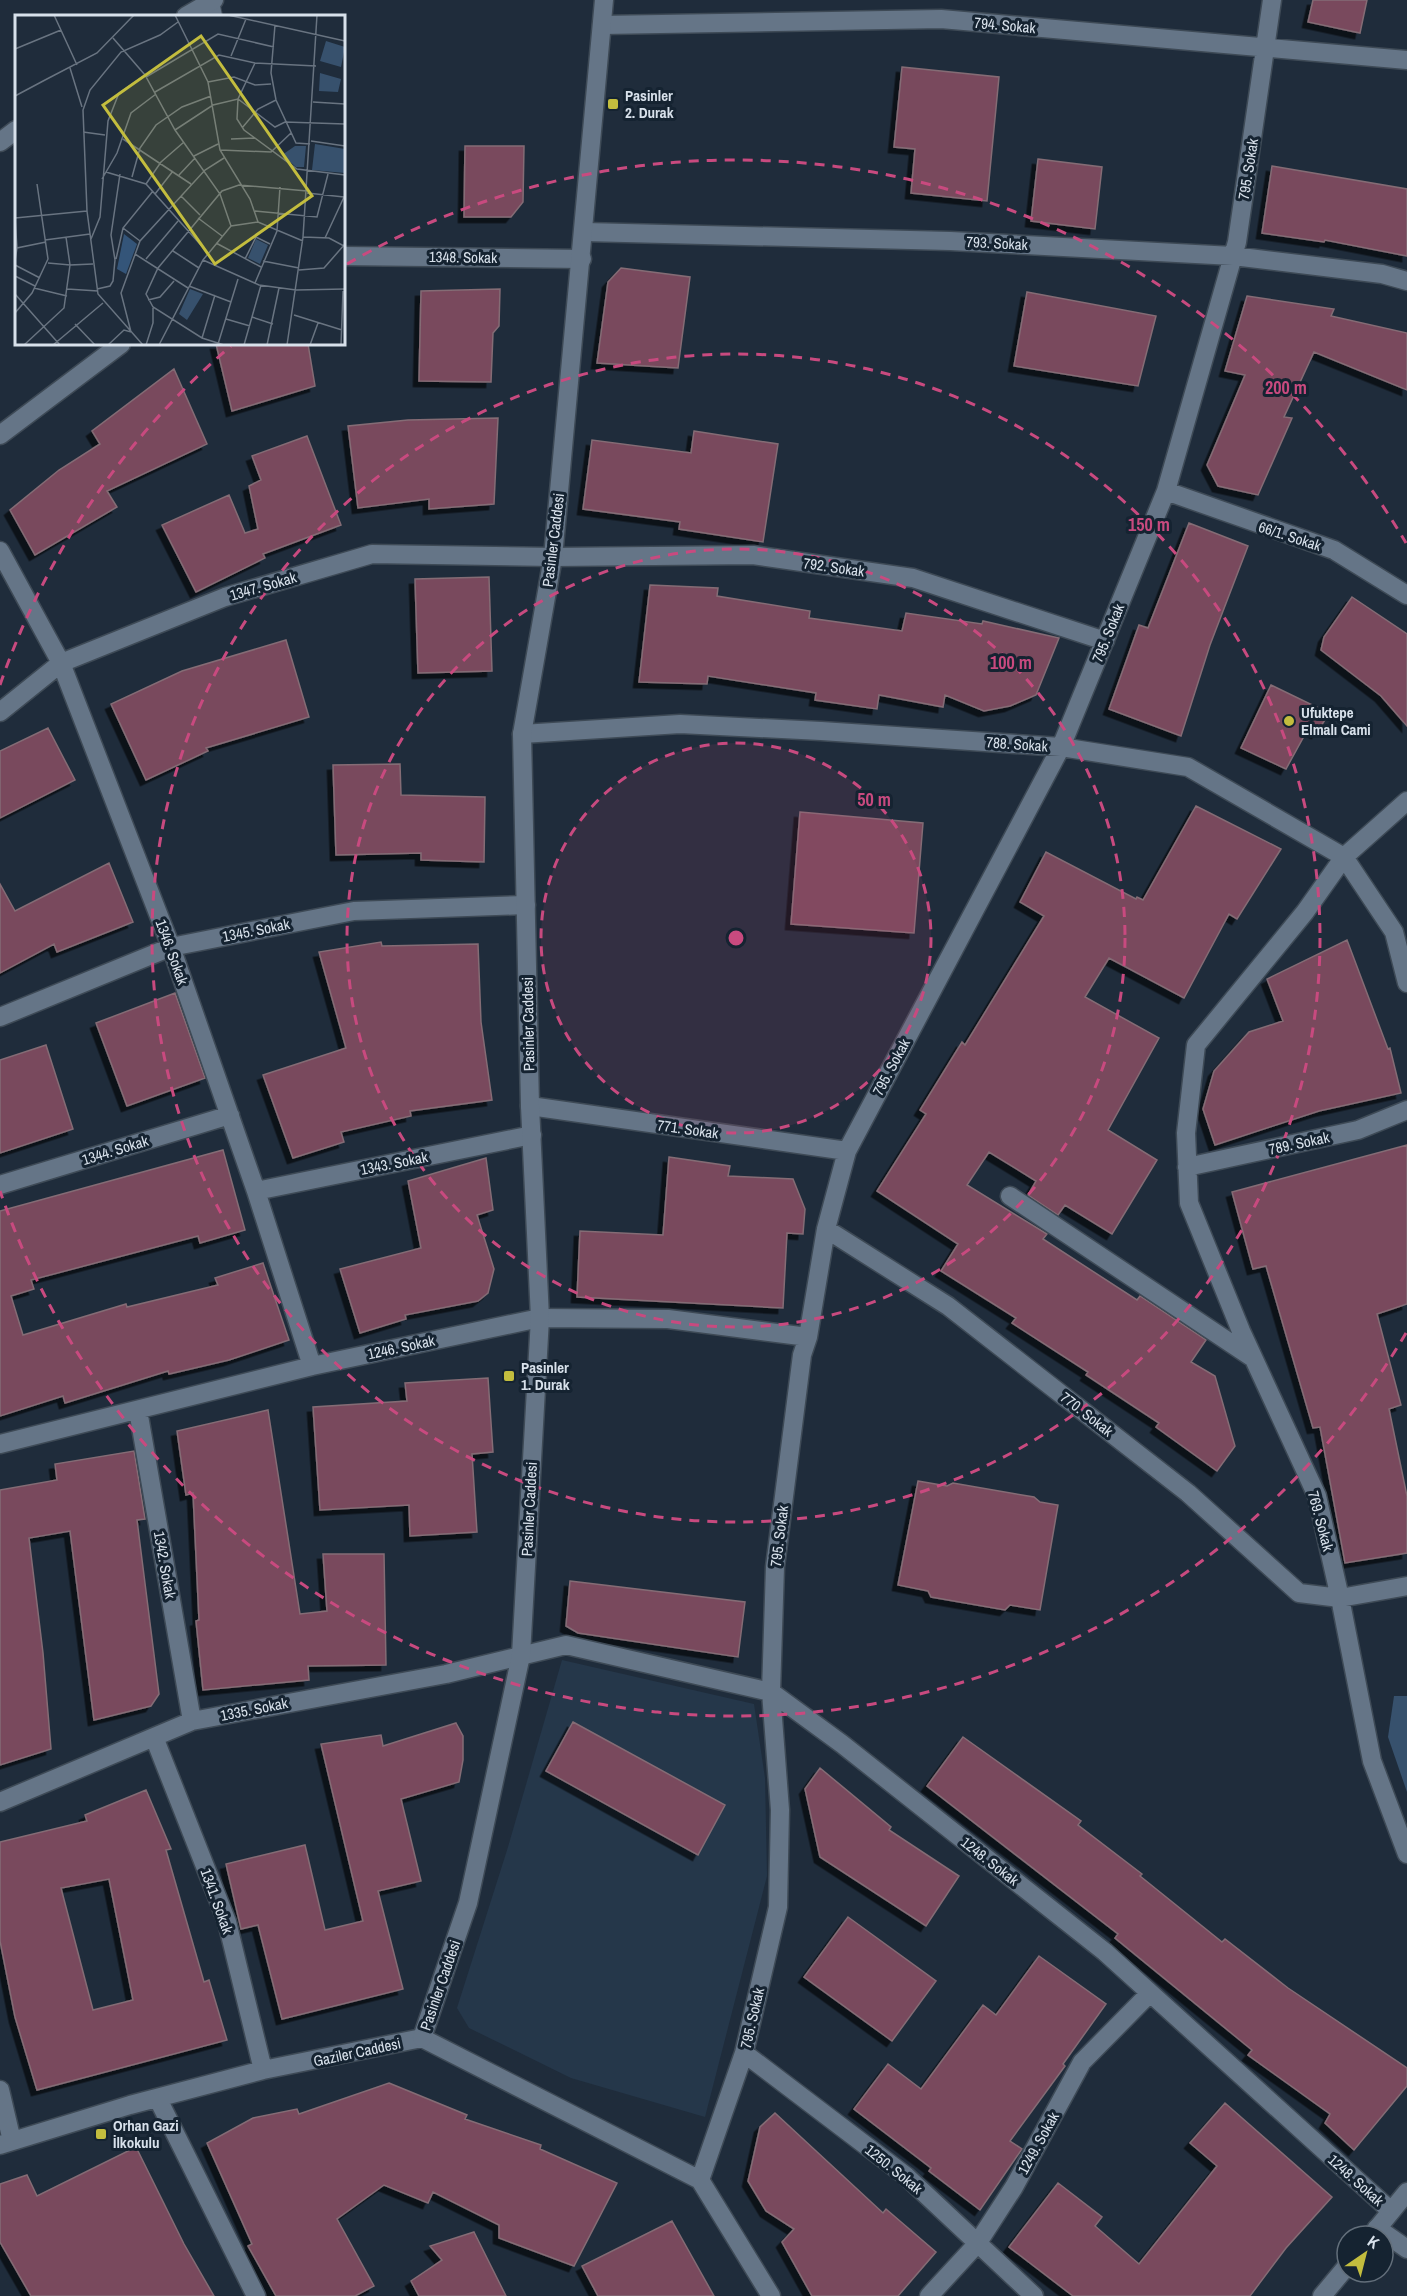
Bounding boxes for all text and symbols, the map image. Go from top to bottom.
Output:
street label: 794. Sokak [973,12,1037,38]
inset map [15,15,345,345]
place label: Pasinler 2. Durak [625,85,674,123]
marker: Pasinler 2. Durak [606,97,620,111]
street label: 795. Sokak [1233,136,1263,201]
street label: 793. Sokak [966,231,1029,255]
street label: 1348. Sokak [429,246,498,268]
text: 200 m [1265,375,1307,400]
street label: Pasinler Caddesi [537,492,569,588]
text: 150 m [1128,512,1170,537]
street label: 66/1. Sokak [1256,516,1325,556]
street label: 792. Sokak [802,552,867,582]
street label: 1347. Sokak [227,566,300,606]
street label: 795. Sokak [1087,600,1130,665]
text: 100 m [990,650,1032,675]
place label: Ufuktepe Elmalı Cami [1301,702,1371,740]
marker: Ufuktepe Elmalı Cami [1282,714,1296,728]
street label: 788. Sokak [986,731,1049,757]
text: 50 m [857,787,891,812]
street label: 1345. Sokak [220,913,292,947]
street label: 1346. Sokak [150,916,194,989]
centre of rings [726,928,746,948]
street label: Pasinler Caddesi [517,977,539,1071]
street label: 795. Sokak [867,1034,915,1099]
street label: 771. Sokak [656,1114,721,1144]
street label: 789. Sokak [1267,1126,1332,1160]
street label: 1344. Sokak [79,1130,152,1170]
street label: 1343. Sokak [358,1146,430,1180]
street label: 1246. Sokak [365,1329,437,1364]
place label: Pasinler 1. Durak [521,1357,570,1395]
marker: Pasinler 1. Durak [502,1369,516,1383]
street label: 770. Sokak [1056,1387,1118,1442]
street label: Pasinler Caddesi [516,1461,542,1557]
street label: 769. Sokak [1303,1489,1339,1554]
street label: 795. Sokak [765,1503,793,1568]
street label: 1342. Sokak [149,1530,181,1601]
street label: 1335. Sokak [218,1692,290,1726]
street label: 1248. Sokak [957,1832,1024,1891]
street label: 1341. Sokak [195,1865,239,1938]
street label: Pasinler Caddesi [415,1937,465,2033]
street label: 795. Sokak [735,1985,769,2050]
street label: Gaziler Caddesi [311,2032,403,2072]
street label: 1249. Sokak [1012,2107,1064,2178]
place label: Orhan Gazi İlkokulu [113,2115,179,2153]
marker: Orhan Gazi İlkokulu [94,2127,108,2141]
street label: 1250. Sokak [861,2139,928,2199]
street label: 1248. Sokak [1324,2149,1389,2211]
north arrow [1335,2224,1395,2284]
text: K [1363,2230,1384,2254]

